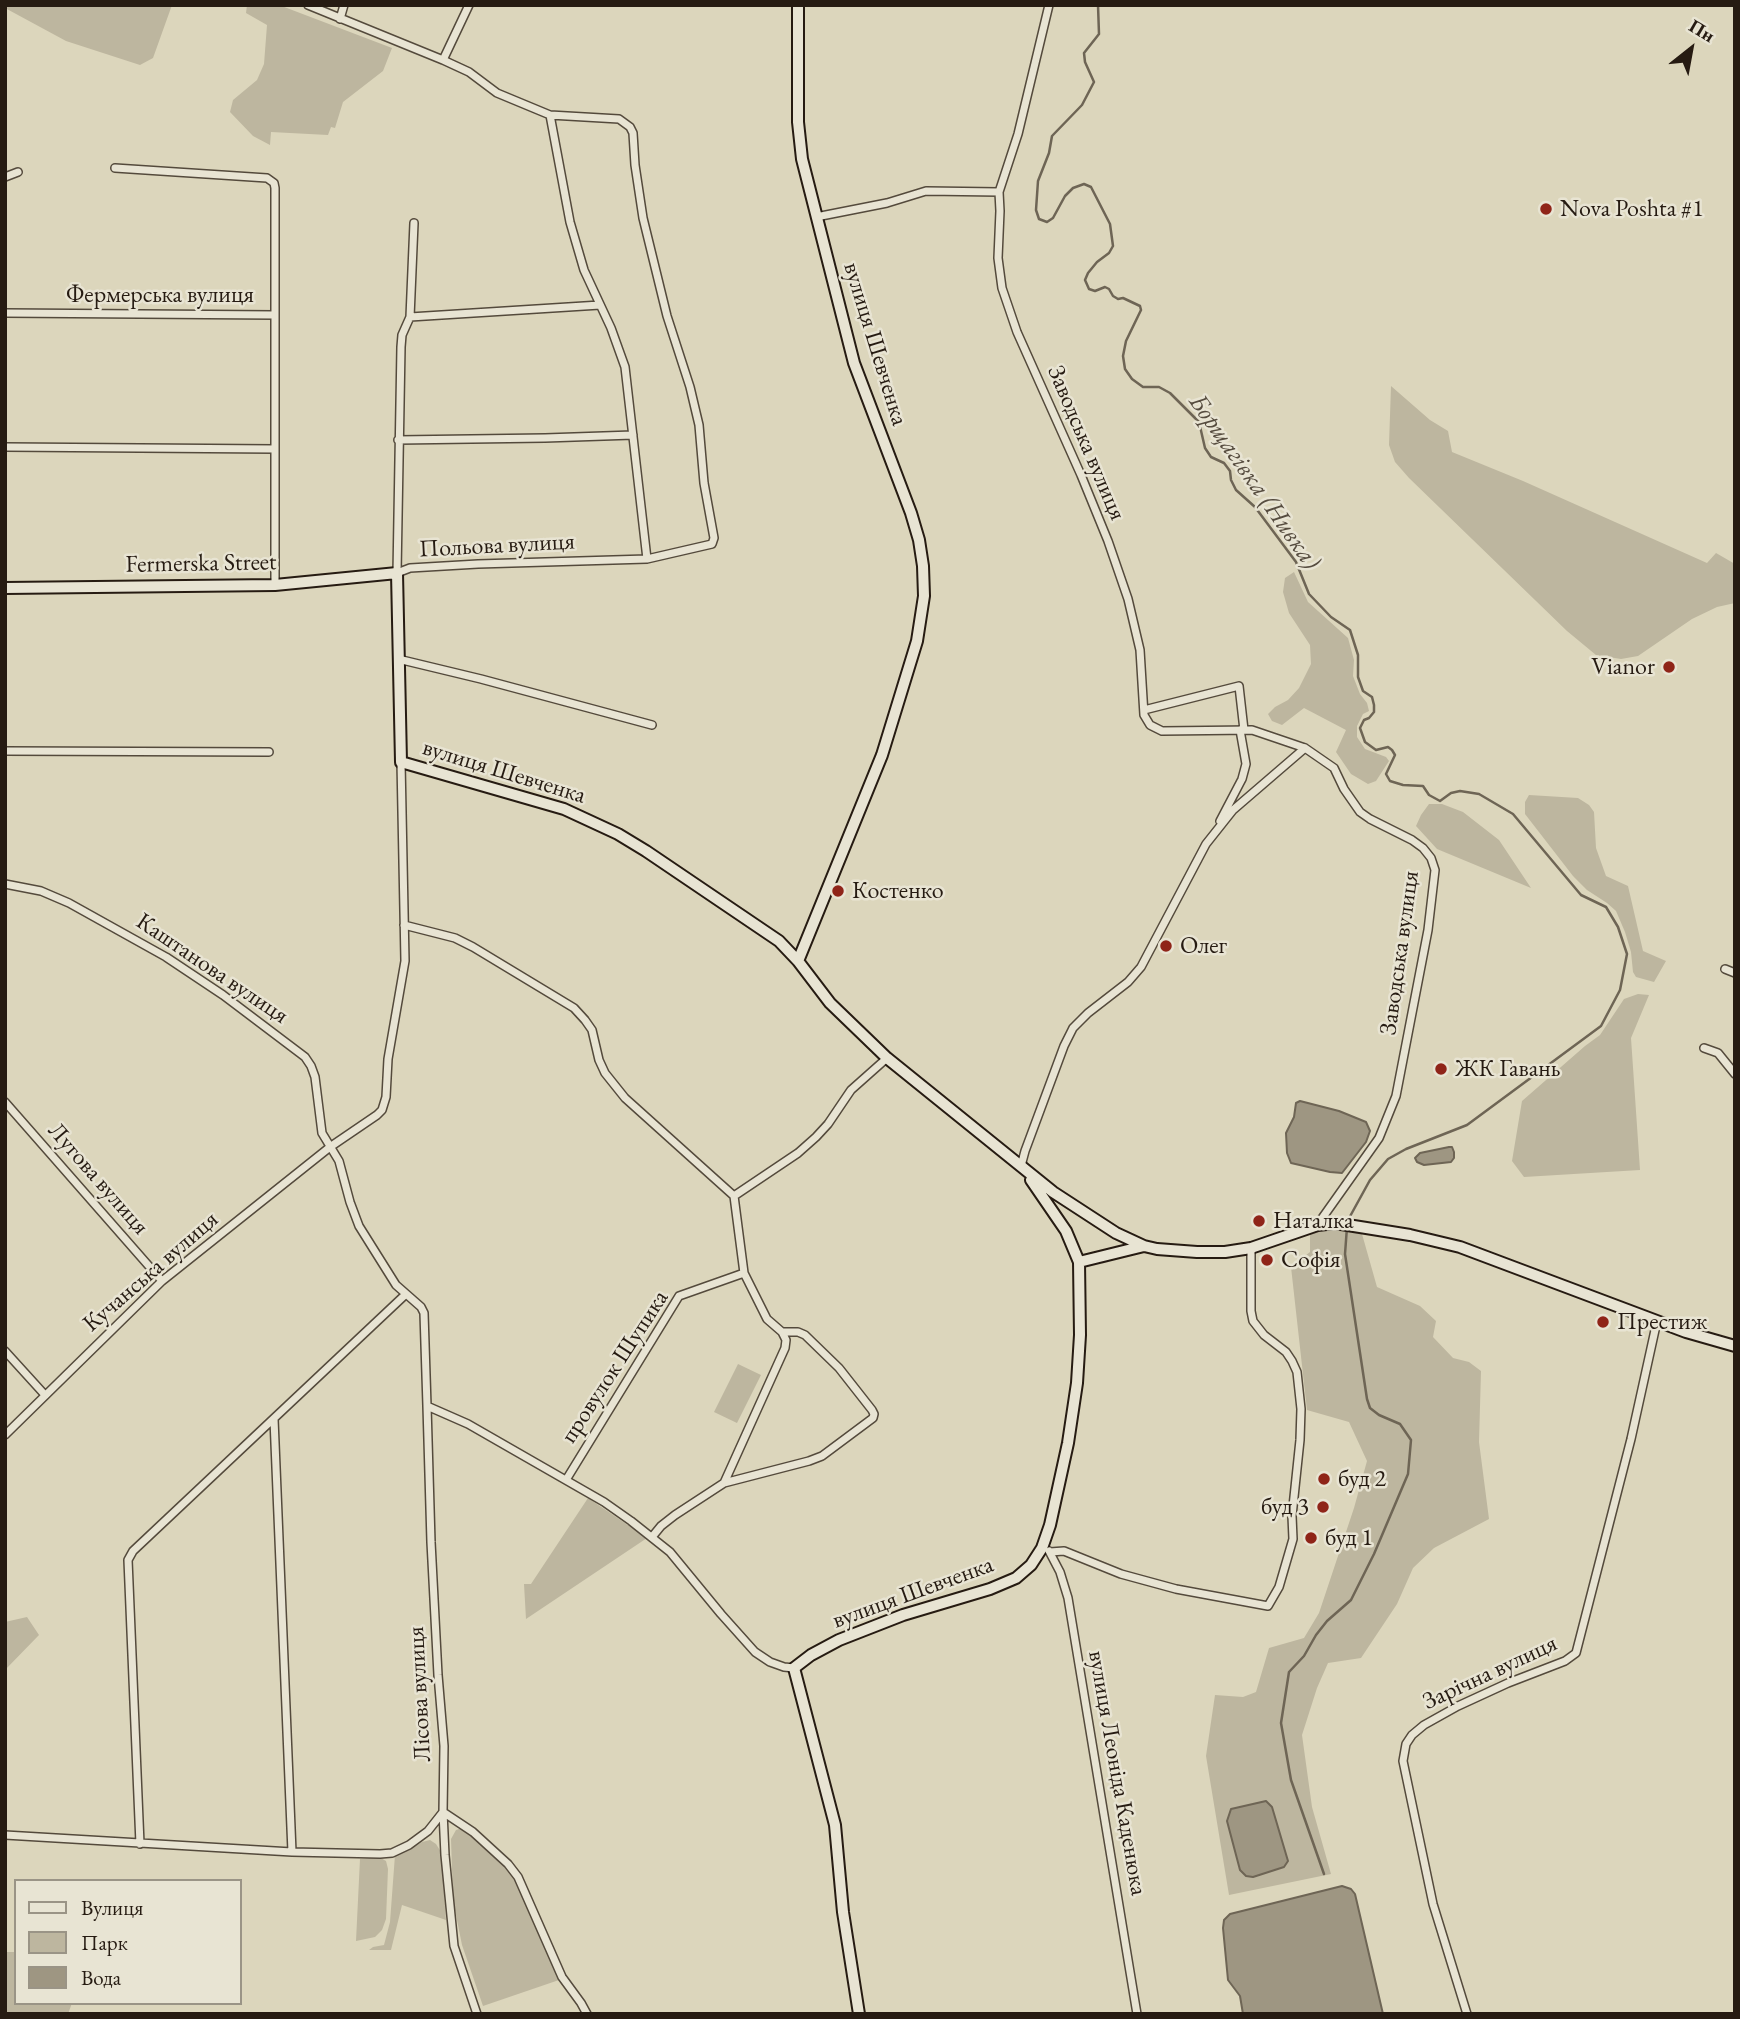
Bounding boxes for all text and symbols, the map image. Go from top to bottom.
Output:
text: Пн [1684,13,1720,48]
north arrow [1656,14,1726,84]
place label: Nova Poshta #1 [1560,195,1704,223]
marker: Nova Poshta #1 [1538,201,1554,217]
street label: вулиця Шевченка [836,259,914,429]
street label: Фермерська вулиця [66,281,254,309]
street label: Заводська вулиця [1040,361,1132,525]
water label: Борщагівка (Нивка) [1182,388,1326,576]
street label: Польова вулиця [418,528,576,564]
street label: Fermerska Street [125,548,277,580]
place label: Vianor [1591,653,1655,681]
marker: Vianor [1661,659,1677,675]
street label: вулиця Шевченка [419,733,589,811]
street label: Заводська вулиця [1374,869,1426,1037]
place label: Костенко [852,877,944,905]
marker: Костенко [830,883,846,899]
street label: Каштанова вулиця [130,907,294,1031]
place label: Олег [1180,932,1227,960]
marker: Олег [1158,938,1174,954]
place label: ЖК Гавань [1455,1055,1561,1083]
marker: ЖК Гавань [1433,1061,1449,1077]
street label: Лугова вулиця [41,1117,155,1241]
street label: Кучанська вулиця [78,1206,224,1338]
place label: Наталка [1273,1207,1354,1235]
marker: Наталка [1251,1213,1267,1229]
place label: Софія [1281,1246,1341,1274]
marker: Софія [1259,1252,1275,1268]
street label: провулок Шупика [555,1285,675,1449]
place label: Престиж [1617,1308,1708,1336]
marker: Престиж [1595,1314,1611,1330]
place label: буд 2 [1338,1465,1386,1493]
marker: буд 2 [1316,1471,1332,1487]
place label: буд 3 [1261,1493,1309,1521]
marker: буд 3 [1315,1499,1331,1515]
place label: буд 1 [1325,1524,1373,1552]
marker: буд 1 [1303,1530,1319,1546]
street label: вулиця Шевченка [829,1551,997,1635]
street label: Лісова вулиця [402,1626,438,1762]
street label: Зарічна вулиця [1418,1629,1562,1717]
street label: вулиця Леоніда Каденюка [1081,1648,1153,1898]
legend [14,1879,242,2005]
text: Вулиця [81,1894,143,1921]
text: Парк [81,1929,128,1956]
text: Вода [81,1964,121,1991]

